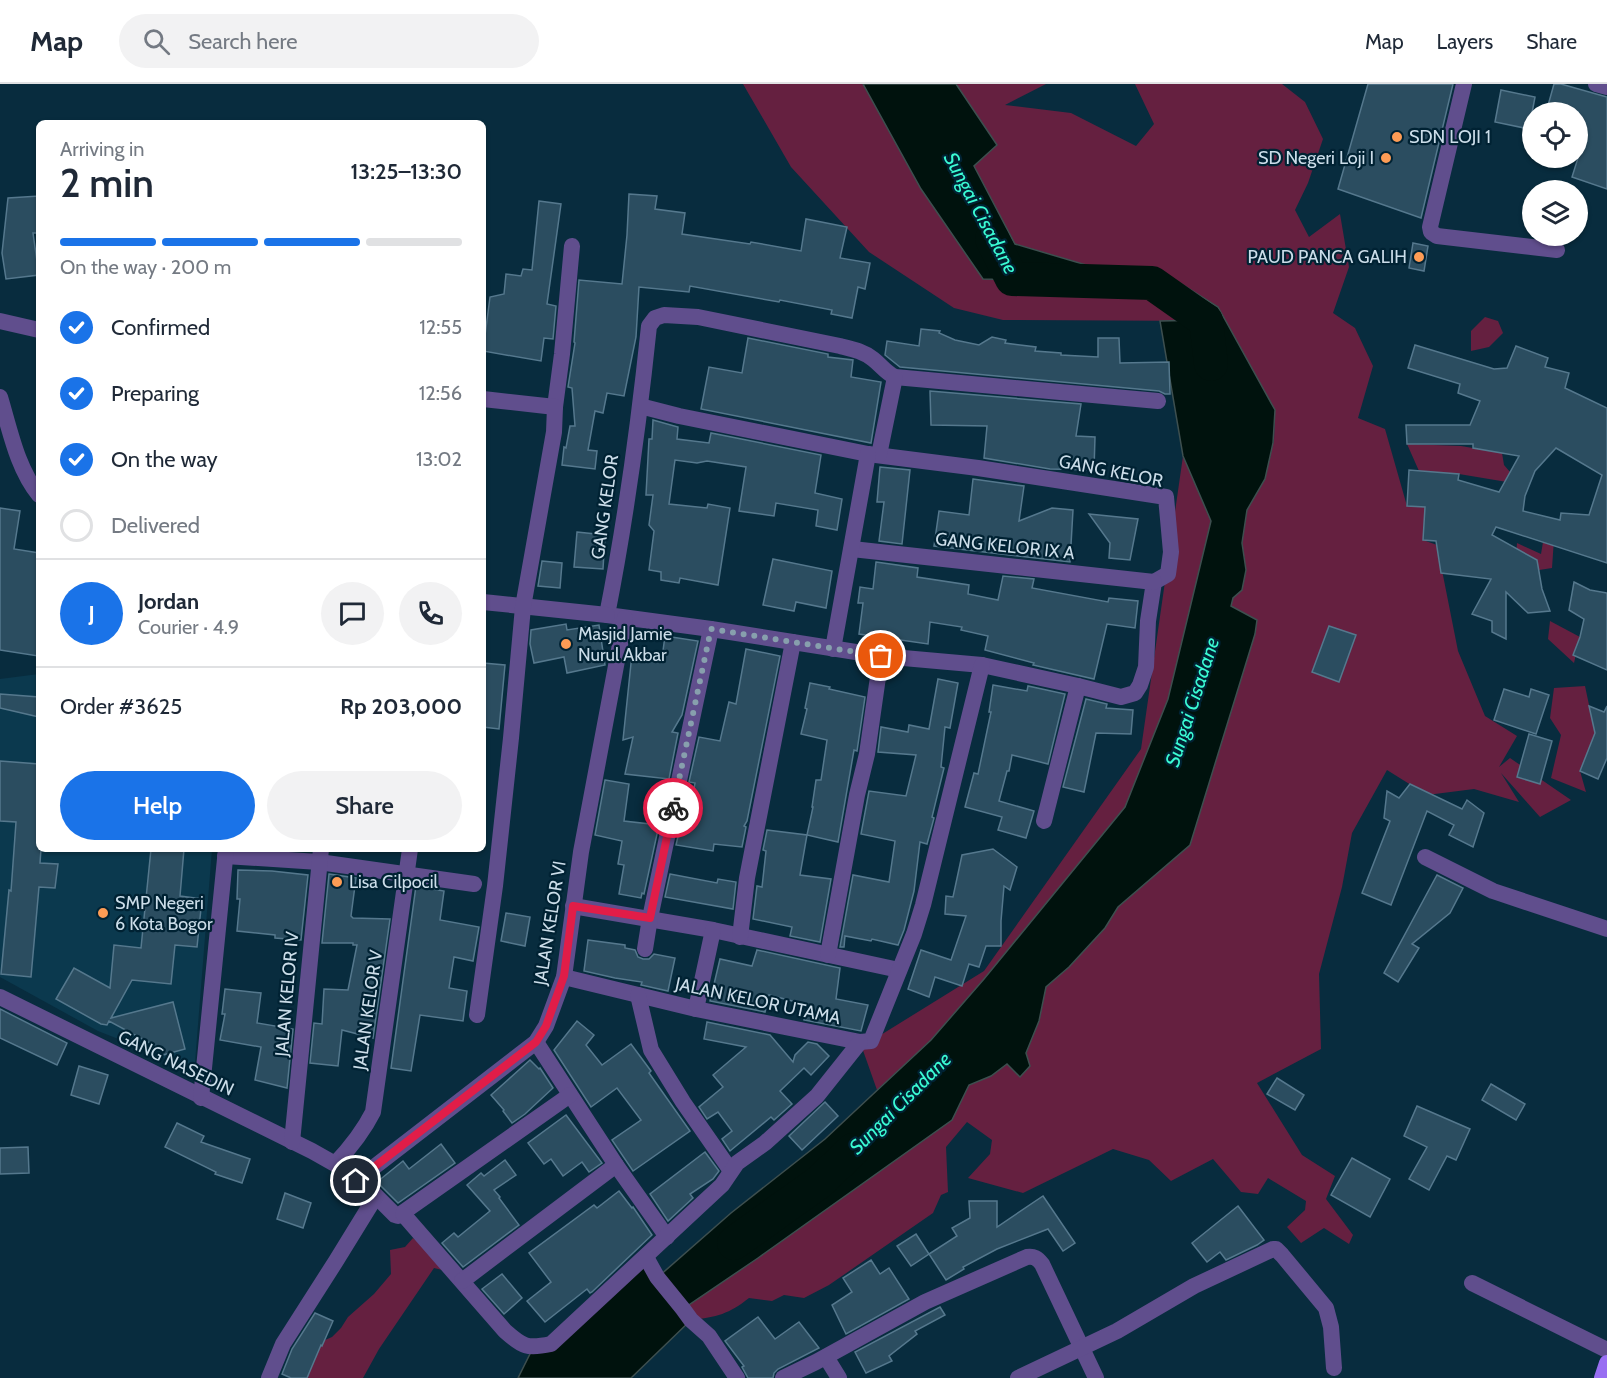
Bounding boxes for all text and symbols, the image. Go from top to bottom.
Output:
search box [119,14,539,68]
text: Map [30,24,83,58]
icon: search [140,25,173,58]
text: Search here [188,28,297,55]
text: Map [1365,29,1404,54]
text: Layers [1437,29,1493,54]
text: Share [1526,29,1577,54]
map controls [1522,102,1588,246]
button: locate [1522,102,1588,168]
place label: SDN LOJI 1 [1409,126,1491,148]
marker: SDN LOJI 1 [1390,130,1404,144]
text: Arriving in [60,137,144,161]
place label: SD Negeri Loji I [1258,147,1374,169]
water label: Sungai Cisadane [939,148,1023,278]
marker: SD Negeri Loji I [1379,151,1393,165]
text: 13:25–13:30 [351,158,462,185]
text: 2 min [60,159,154,207]
button: layers [1522,180,1588,246]
place label: PAUD PANCA GALIH [1247,246,1407,268]
marker: PAUD PANCA GALIH [1412,250,1426,264]
text: On the way · 200 m [60,255,231,279]
icon: check [60,311,93,344]
text: Confirmed [111,314,210,341]
text: 12:55 [419,315,462,339]
icon: check [60,377,93,410]
text: Preparing [111,380,199,407]
text: 12:56 [419,381,462,405]
icon: check [60,443,93,476]
text: On the way [111,446,218,473]
text: 13:02 [416,447,462,471]
street label: GANG KELOR [1057,450,1165,492]
street label: GANG KELOR [587,453,623,561]
text: Delivered [111,512,200,539]
street label: GANG KELOR IX A [934,528,1076,564]
button: chat [321,582,384,645]
button: phone [399,582,462,645]
text: Jordan [138,588,199,615]
text: J [88,600,95,627]
text: Courier · 4.9 [138,615,239,639]
place label: Masjid Jamie Nurul Akbar [578,623,672,666]
pin [855,630,906,681]
water label: Sungai Cisadane [1160,634,1224,770]
marker: Masjid Jamie Nurul Akbar [559,637,573,651]
icon: bag [864,639,897,672]
text: Order #3625 [60,693,182,720]
text: Rp 203,000 [340,693,462,720]
button: Help [60,771,255,840]
button: Share [267,771,462,840]
courier [643,778,703,838]
icon: bike [657,792,690,825]
street label: JALAN KELOR VI [529,859,571,988]
place label: Lisa Cilpocil [349,871,439,893]
marker: Lisa Cilpocil [330,875,344,889]
place label: SMP Negeri 6 Kota Bogor [115,892,213,935]
marker: SMP Negeri 6 Kota Bogor [96,906,110,920]
street label: JALAN KELOR IV [270,930,303,1059]
street label: JALAN KELOR V [349,949,387,1072]
street label: JALAN KELOR UTAMA [672,973,843,1029]
street label: GANG NASEDIN [114,1025,238,1101]
water label: Sungai Cisadane [844,1047,956,1159]
pin [330,1155,381,1206]
icon: home [339,1164,372,1197]

